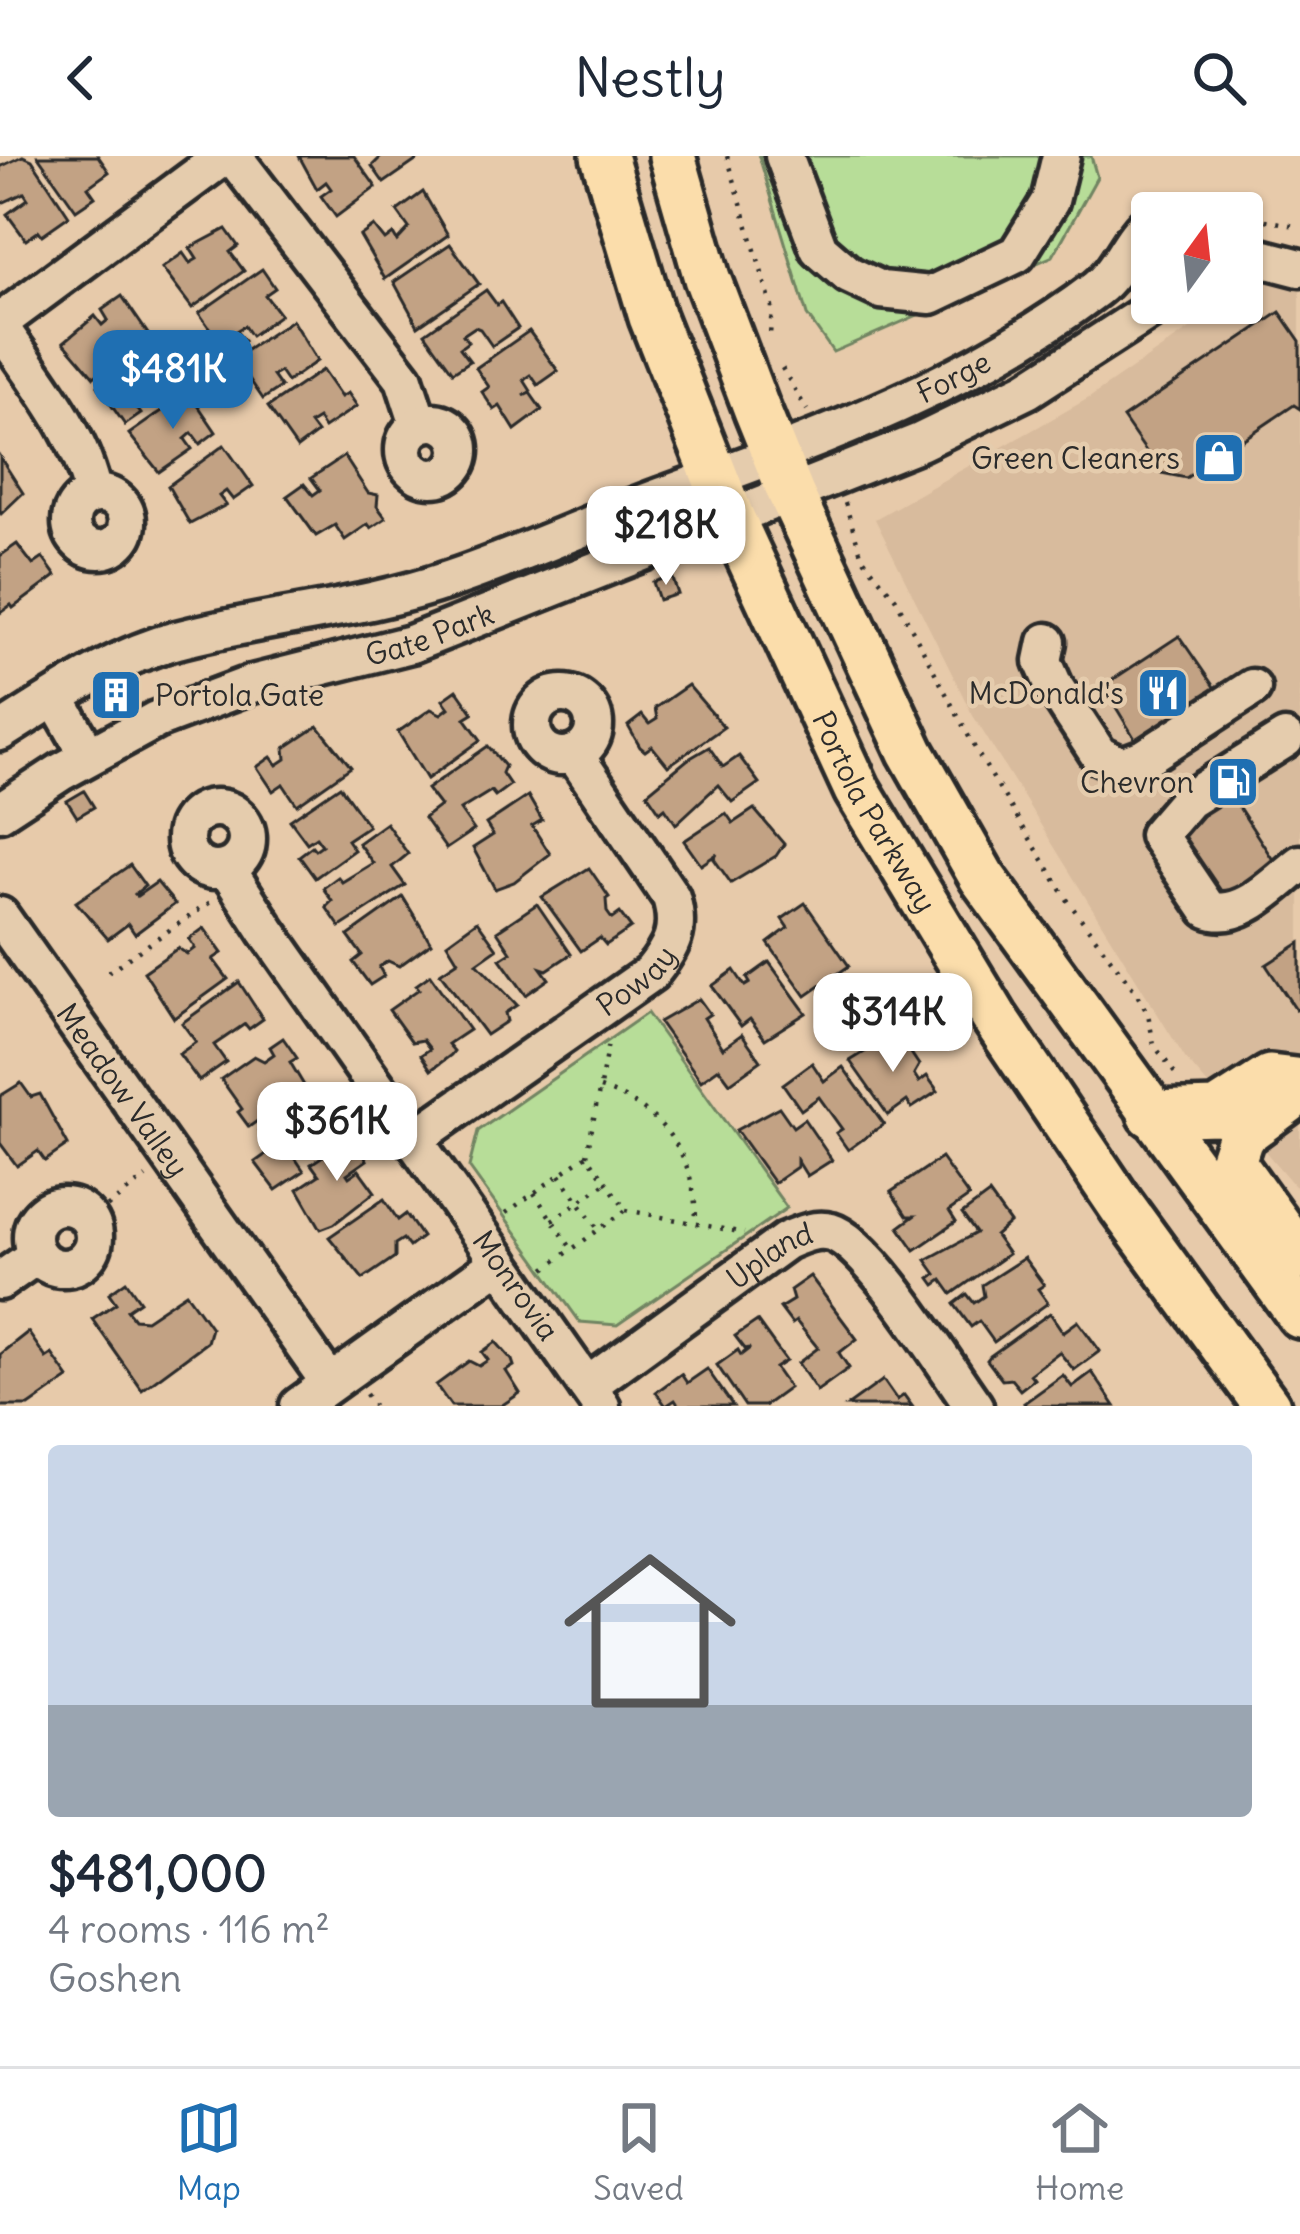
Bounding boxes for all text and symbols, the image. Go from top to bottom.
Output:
text: Nestly [574,44,726,112]
icon: back [48,45,114,111]
icon: search [1186,45,1252,111]
north arrow [1131,192,1263,324]
map controls [1131,192,1263,324]
pin: $481K [89,330,257,432]
street label: Forge [911,342,997,411]
text: $481K [120,344,226,393]
shop icon: Green Cleaners [1191,430,1247,486]
place label: Green Cleaners [971,439,1180,477]
pin: $218K [582,486,750,588]
text: $218K [613,500,719,549]
street label: Gate Park [361,594,499,674]
restaurant icon: McDonald's [1135,665,1191,721]
building icon: Portola Gate [88,667,144,723]
place label: McDonald's [969,674,1124,712]
place label: Portola Gate [155,676,324,714]
street label: Portola Parkway [804,705,945,919]
fuel station icon: Chevron [1205,754,1261,810]
place label: Chevron [1080,763,1194,801]
street label: Poway [589,939,684,1024]
pin: $314K [809,973,977,1075]
text: $314K [840,987,946,1036]
street label: Meadow Valley [49,996,197,1184]
pin: $361K [253,1082,421,1184]
text: $361K [284,1096,390,1145]
street label: Upland [719,1213,817,1297]
street label: Monrovia [465,1223,568,1348]
icon: home [542,1523,758,1739]
text: $481,000 [48,1841,267,1905]
text: 4 rooms · 116 m² [48,1905,330,1954]
text: Goshen [48,1954,182,2003]
tab: Map [176,2095,242,2209]
tab: Saved [593,2095,684,2209]
tab: Home [1035,2095,1124,2209]

